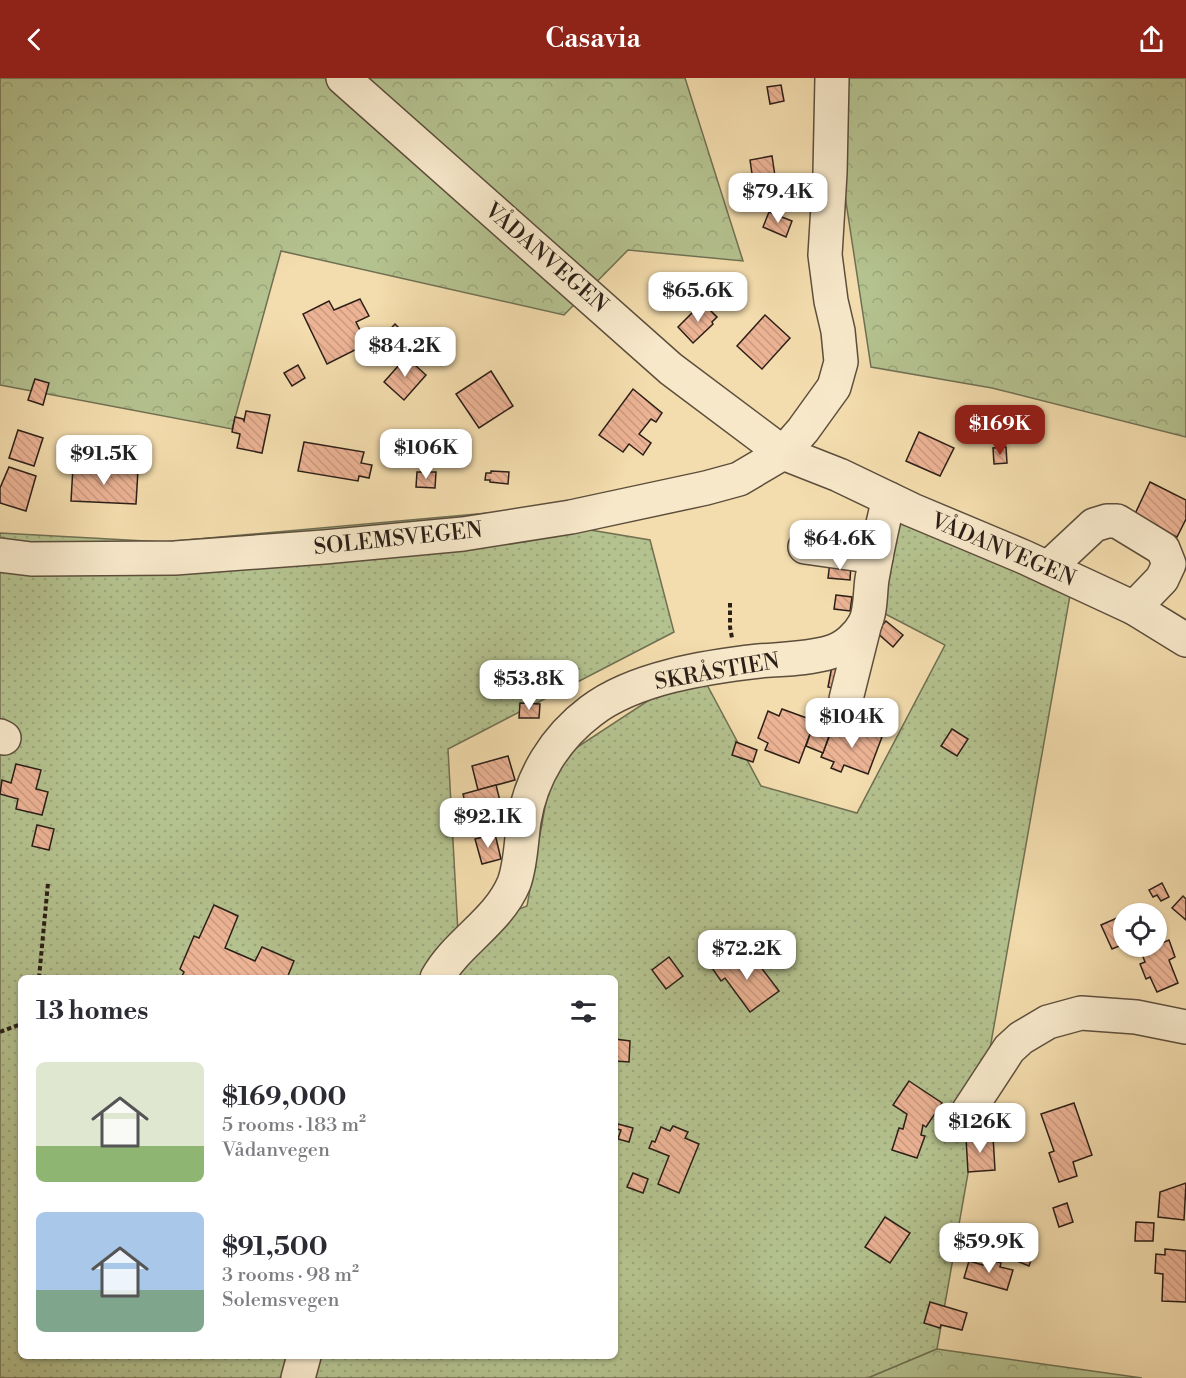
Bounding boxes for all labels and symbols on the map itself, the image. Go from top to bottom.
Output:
pin: $79.4K [729,173,827,224]
street label: VÅDANVEGEN [478,196,614,319]
pin: $65.6K [649,272,747,323]
pin: $84.2K [356,327,454,378]
pin: $169K [958,405,1042,456]
pin: $106K [384,429,468,480]
pin: $91.5K [55,435,153,486]
street label: VÅDANVEGEN [926,506,1080,593]
street label: SOLEMSVEGEN [312,517,484,561]
pin: $64.6K [791,520,889,571]
street label: SKRÅSTIEN [652,647,782,696]
pin: $53.8K [480,660,578,711]
pin: $104K [810,698,894,749]
pin: $92.1K [439,798,537,849]
pin: $72.2K [698,930,796,981]
pin: $126K [938,1103,1022,1154]
pin: $59.9K [940,1223,1038,1274]

